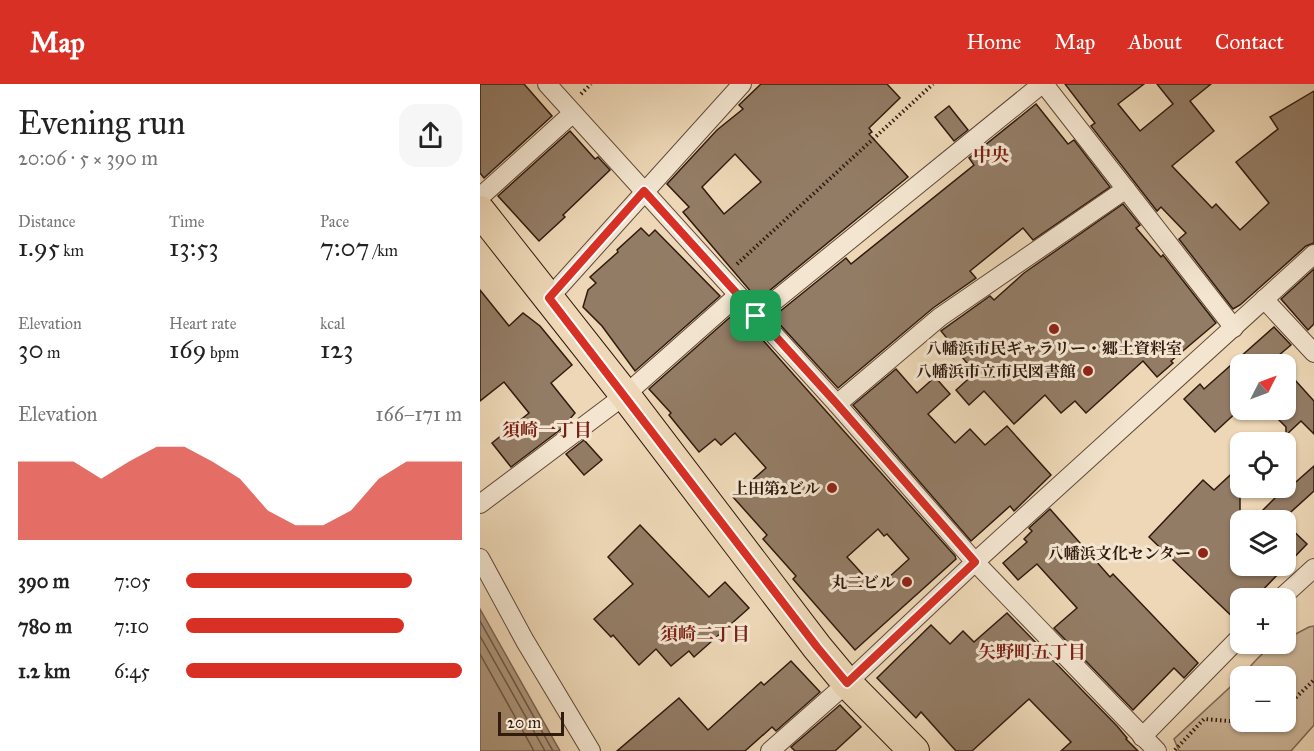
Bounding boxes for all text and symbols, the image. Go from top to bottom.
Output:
text: Map [30,25,85,60]
text: Home [966,29,1021,55]
text: Map [1054,29,1095,55]
text: About [1128,29,1182,55]
text: Contact [1215,29,1284,55]
text: Evening run [18,103,185,143]
button: share [399,104,462,167]
district label: 中央 [973,144,1009,166]
text: 20:06 · 5 × 390 m [18,146,158,170]
text: Distance [18,212,75,231]
text: Time [169,212,204,231]
text: Pace [320,212,349,231]
text: 1.95 [18,231,60,263]
text: 13:53 [169,231,219,263]
text: 7:07 [320,231,369,263]
text: km [60,241,84,260]
text: /km [369,241,398,260]
pin [730,290,781,341]
icon: arrive [739,299,772,332]
text: Elevation [18,314,82,333]
text: Heart rate [169,314,236,333]
text: kcal [320,314,345,333]
marker: 八幡浜市民ギャラリー・郷土資料室 [1047,322,1061,336]
text: 30 [18,333,44,365]
text: 169 [169,333,207,365]
text: 123 [320,333,354,365]
place label: 八幡浜市民ギャラリー・郷土資料室 [926,339,1182,358]
text: m [44,343,60,362]
text: bpm [207,343,239,362]
north arrow [1230,354,1296,420]
map controls [1230,354,1296,732]
place label: 八幡浜市立市民図書館 [916,362,1076,381]
marker: 八幡浜市立市民図書館 [1081,364,1095,378]
text: Elevation [18,402,97,426]
text: 166–171 m [376,402,462,426]
district label: 須崎一丁目 [502,419,592,441]
button: locate [1230,432,1296,498]
place label: 上田第2ビル [732,479,820,498]
marker: 上田第2ビル [825,481,839,495]
button: layers [1230,510,1296,576]
place label: 八幡浜文化センター [1048,544,1191,563]
marker: 八幡浜文化センター [1196,546,1210,560]
text: 390 m [18,569,70,593]
text: 7:05 [114,569,151,593]
place label: 丸二ビル [831,573,895,592]
marker: 丸二ビル [900,575,914,589]
button: + [1230,588,1296,654]
text: 780 m [18,614,72,638]
text: 7:10 [114,614,149,638]
district label: 須崎二丁目 [660,623,750,645]
district label: 矢野町五丁目 [978,641,1086,663]
text: 1.2 km [18,659,70,683]
text: 6:45 [114,659,150,683]
button: − [1230,666,1296,732]
scale bar [498,709,564,736]
text: 20 m [507,713,541,732]

